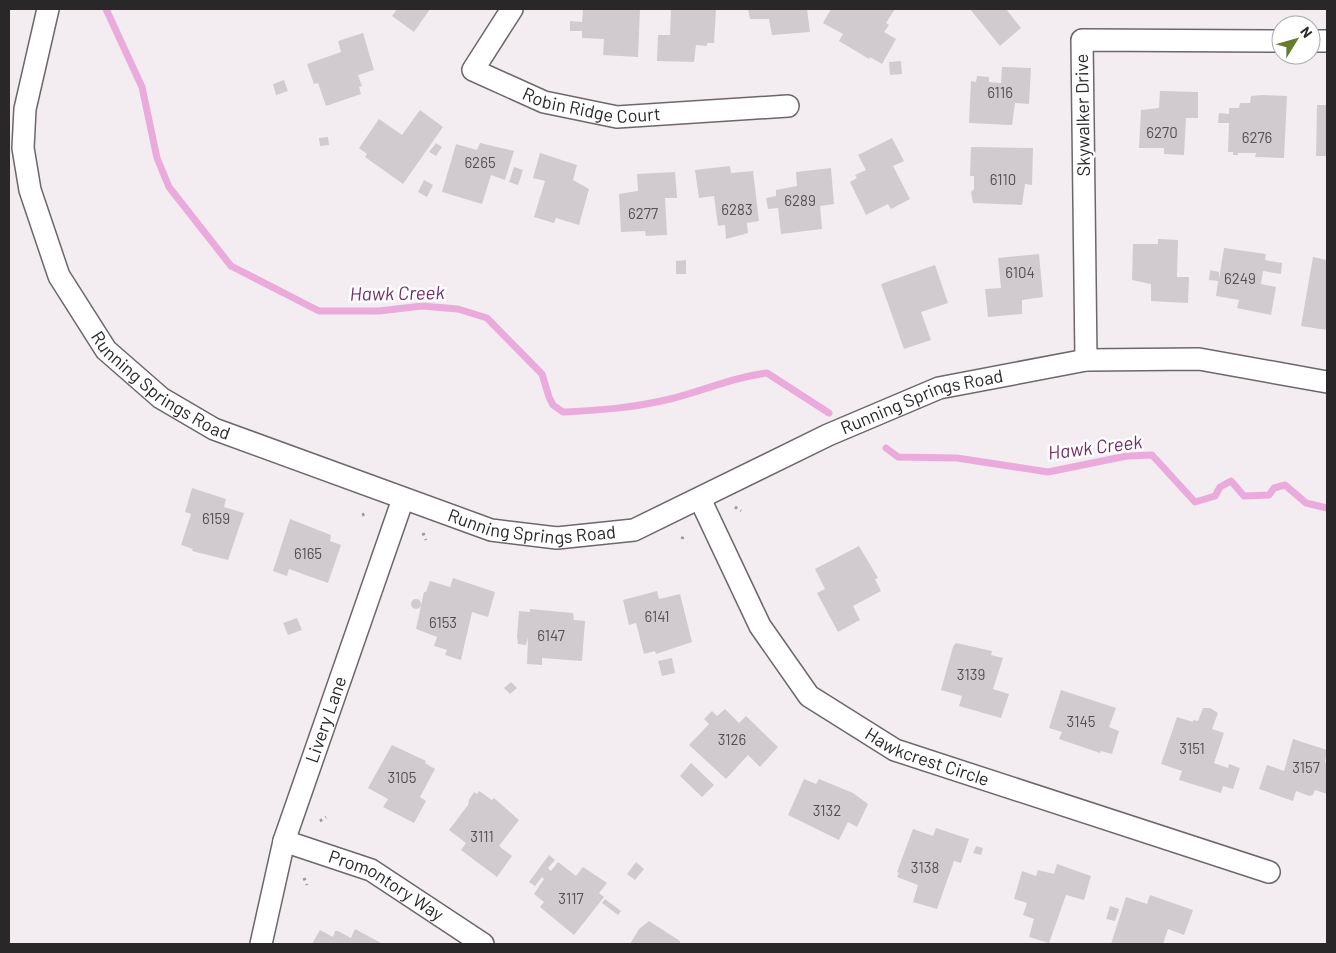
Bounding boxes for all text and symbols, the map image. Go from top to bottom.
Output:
north arrow [1271,15,1321,65]
text: N [1297,23,1316,41]
street label: Skywalker Drive [1070,54,1094,176]
street label: Robin Ridge Court [519,82,661,127]
house number: 6116 [987,83,1013,101]
house number: 6270 [1146,123,1178,141]
house number: 6276 [1242,128,1272,146]
house number: 6265 [464,153,496,171]
house number: 6110 [990,170,1016,188]
house number: 6289 [784,191,816,209]
house number: 6283 [721,200,753,218]
house number: 6277 [628,204,658,222]
house number: 6104 [1005,263,1035,281]
house number: 6249 [1224,269,1256,287]
water label: Hawk Creek [349,280,445,305]
street label: Running Springs Road [87,327,233,444]
street label: Running Springs Road [837,364,1005,438]
water label: Hawk Creek [1046,429,1144,464]
street label: Running Springs Road [445,503,617,548]
house number: 6159 [202,509,230,527]
house number: 6165 [294,544,322,562]
house number: 6141 [645,607,669,625]
house number: 6153 [429,613,457,631]
house number: 6147 [537,626,565,644]
house number: 3139 [957,665,985,683]
street label: Livery Lane [300,673,350,766]
house number: 3145 [1067,712,1095,730]
street label: Hawkcrest Circle [861,722,992,790]
house number: 3126 [718,730,746,748]
house number: 3151 [1179,739,1205,757]
house number: 3157 [1292,758,1320,776]
house number: 3105 [387,768,417,786]
house number: 3132 [813,801,841,819]
house number: 3111 [470,827,494,845]
street label: Promontory Way [326,845,448,925]
house number: 3138 [911,858,939,876]
house number: 3117 [558,889,584,907]

